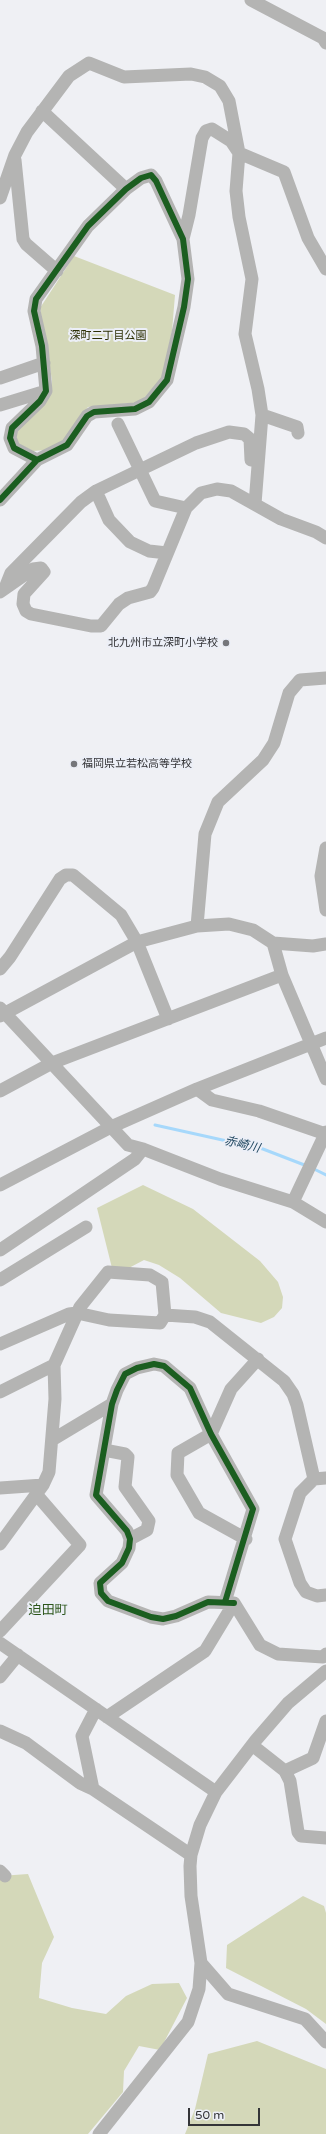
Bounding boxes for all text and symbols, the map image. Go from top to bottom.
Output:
park label: 深町二丁目公園 [70,329,146,343]
place label: 北九州市立深町小学校 [108,636,218,650]
marker: 北九州市立深町小学校 [221,638,231,648]
place label: 福岡県立若松高等学校 [82,757,192,771]
marker: 福岡県立若松高等学校 [69,759,79,769]
water label: 赤崎川 [223,1134,261,1156]
district label: 迫田町 [29,1603,67,1619]
scale bar [190,2100,262,2126]
text: 50 m [195,2108,224,2122]

